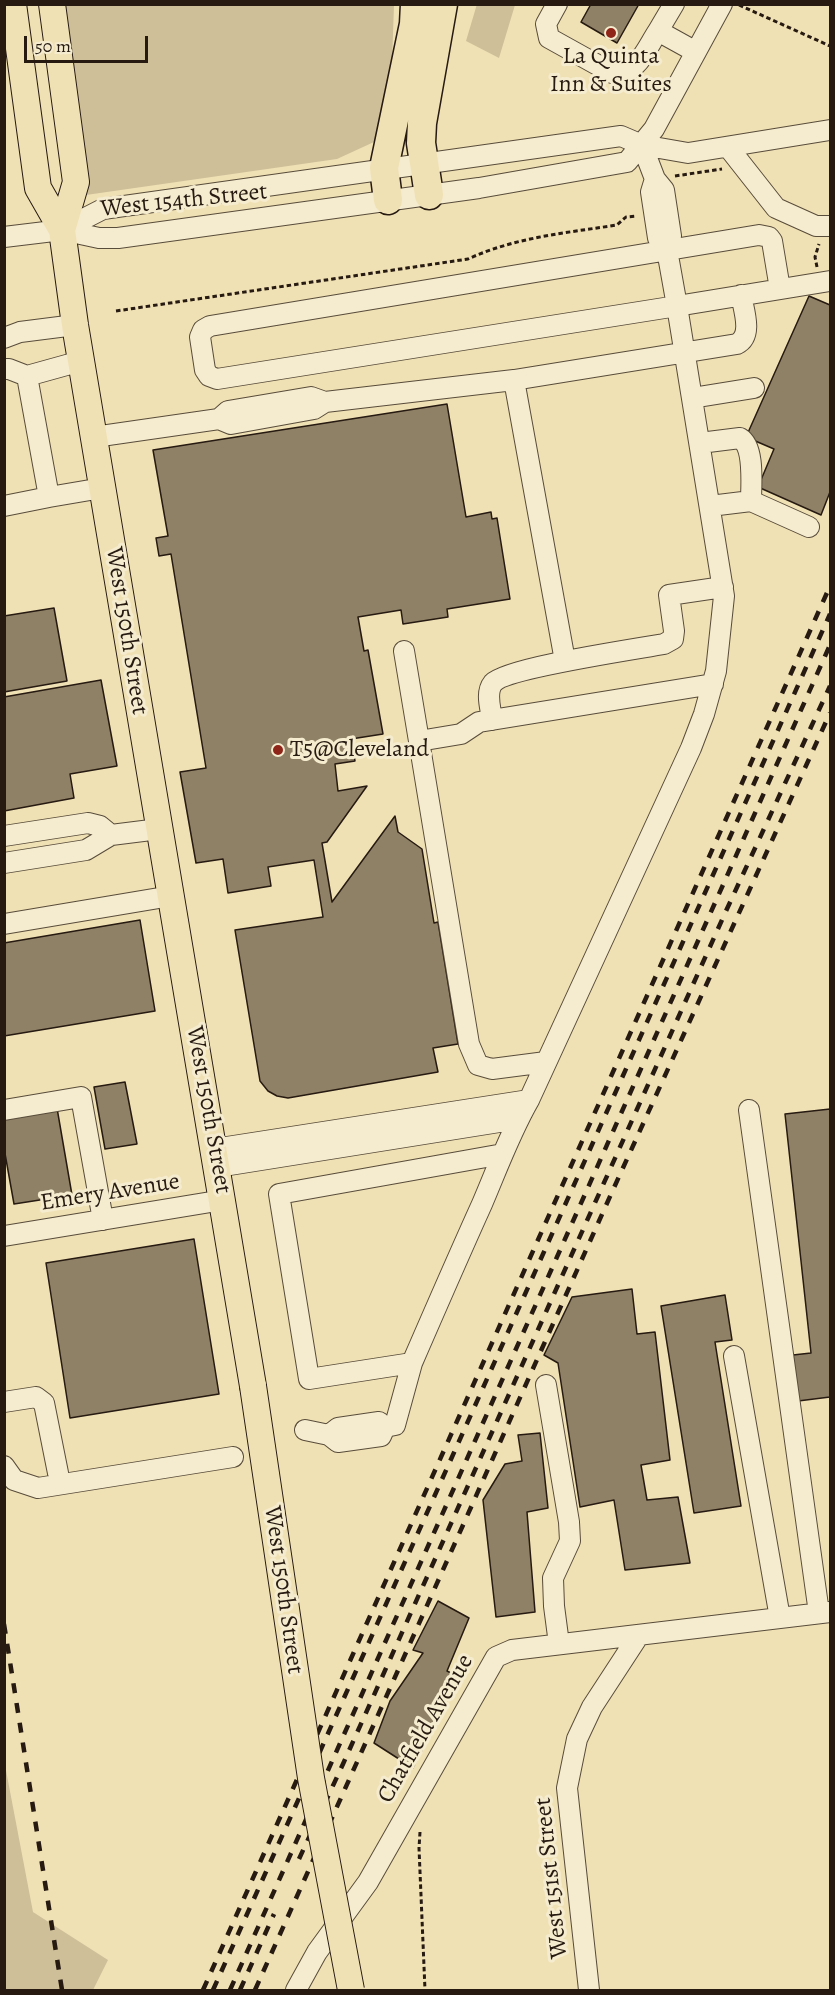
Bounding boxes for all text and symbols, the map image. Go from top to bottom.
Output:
scale bar [27,24,152,62]
marker: La Quinta Inn & Suites [604,26,618,40]
text: 50 m [35,34,71,58]
place label: La Quinta Inn & Suites [550,43,672,99]
street label: West 154th Street [99,178,269,224]
street label: West 150th Street [99,545,153,717]
place label: T5@Cleveland [290,736,429,764]
marker: T5@Cleveland [271,743,285,757]
street label: West 150th Street [179,1024,237,1196]
street label: Emery Avenue [38,1168,182,1218]
street label: West 150th Street [257,1504,309,1676]
street label: Chatfield Avenue [372,1650,480,1808]
street label: West 151st Street [529,1796,575,1960]

